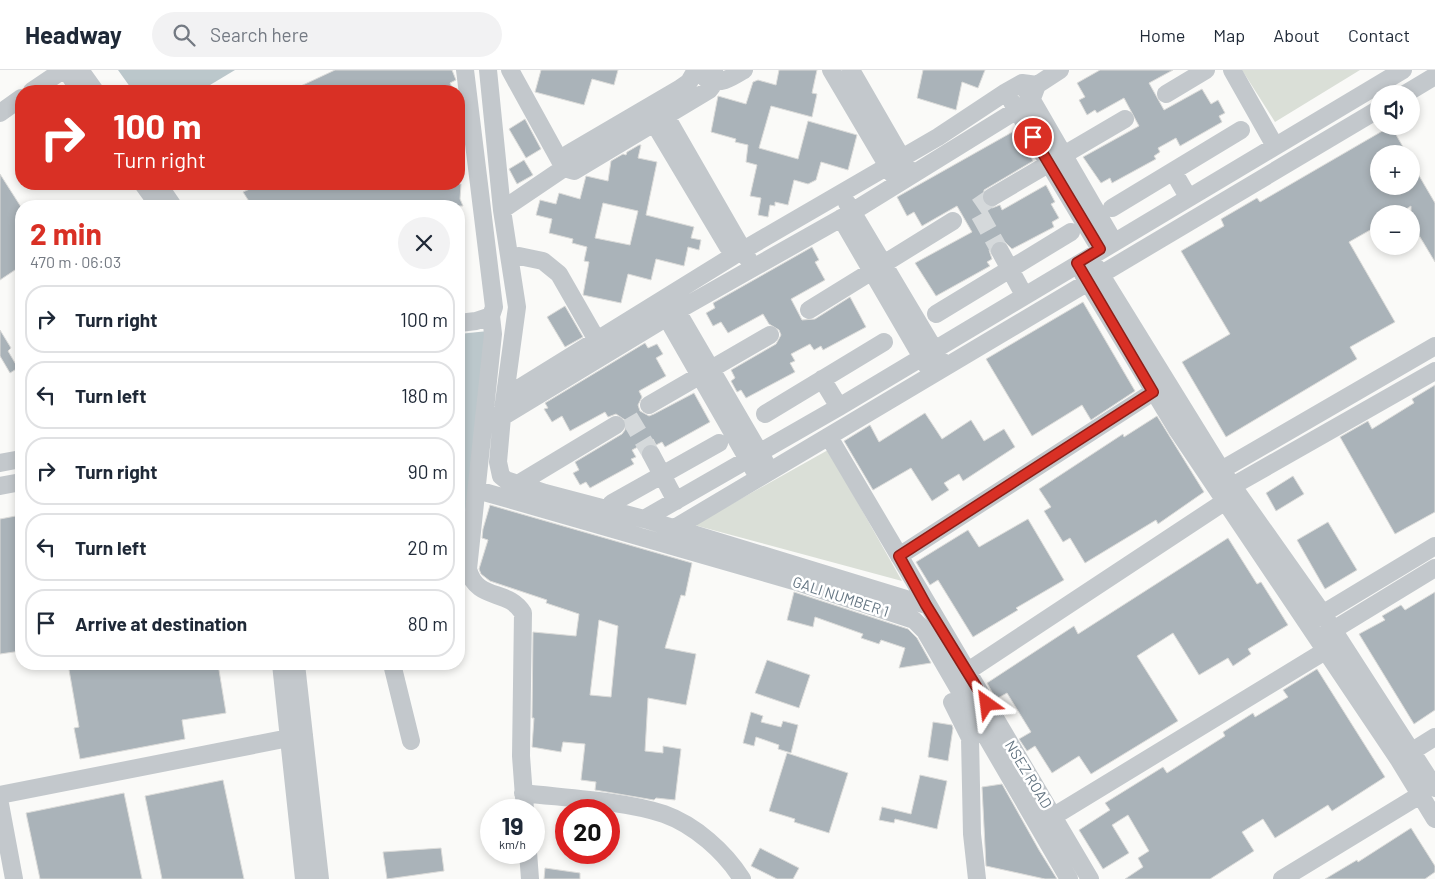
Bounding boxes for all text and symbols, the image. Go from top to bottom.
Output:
search box [152,12,502,57]
text: Headway [25,20,122,49]
icon: search [170,21,198,49]
text: Search here [210,23,309,46]
text: Home [1139,24,1185,46]
text: Map [1213,24,1245,46]
text: About [1273,24,1320,46]
text: Contact [1348,24,1410,46]
map controls [1370,85,1420,255]
button: sound [1370,85,1420,135]
text: 100 m [113,104,202,146]
icon: right [30,105,95,170]
pin [1012,116,1054,158]
icon: arrive [1019,123,1047,151]
button: + [1370,145,1420,195]
text: Turn right [113,146,206,172]
button: − [1370,205,1420,255]
text: 2 min [30,215,102,251]
button: close [398,217,450,269]
text: 470 m · 06:03 [30,252,121,271]
icon: right [32,305,60,333]
text: Turn right [75,308,157,331]
text: 100 m [400,308,448,331]
icon: left [32,381,60,409]
text: Turn left [75,384,146,407]
text: 180 m [401,384,448,407]
icon: right [32,457,60,485]
text: Turn right [75,460,157,483]
text: 90 m [408,460,448,483]
icon: left [32,533,60,561]
text: Turn left [75,536,146,559]
text: 20 m [408,536,448,559]
street label: GALI NUMBER 1 [791,572,891,620]
icon: arrive [32,609,60,637]
text: Arrive at destination [75,612,247,635]
text: 80 m [408,612,448,635]
position arrow [960,677,1012,729]
street label: NSEZ ROAD [1002,737,1056,811]
speed limit sign: 20 [555,799,620,864]
text: 19 [501,810,524,840]
text: km/h [499,837,526,851]

